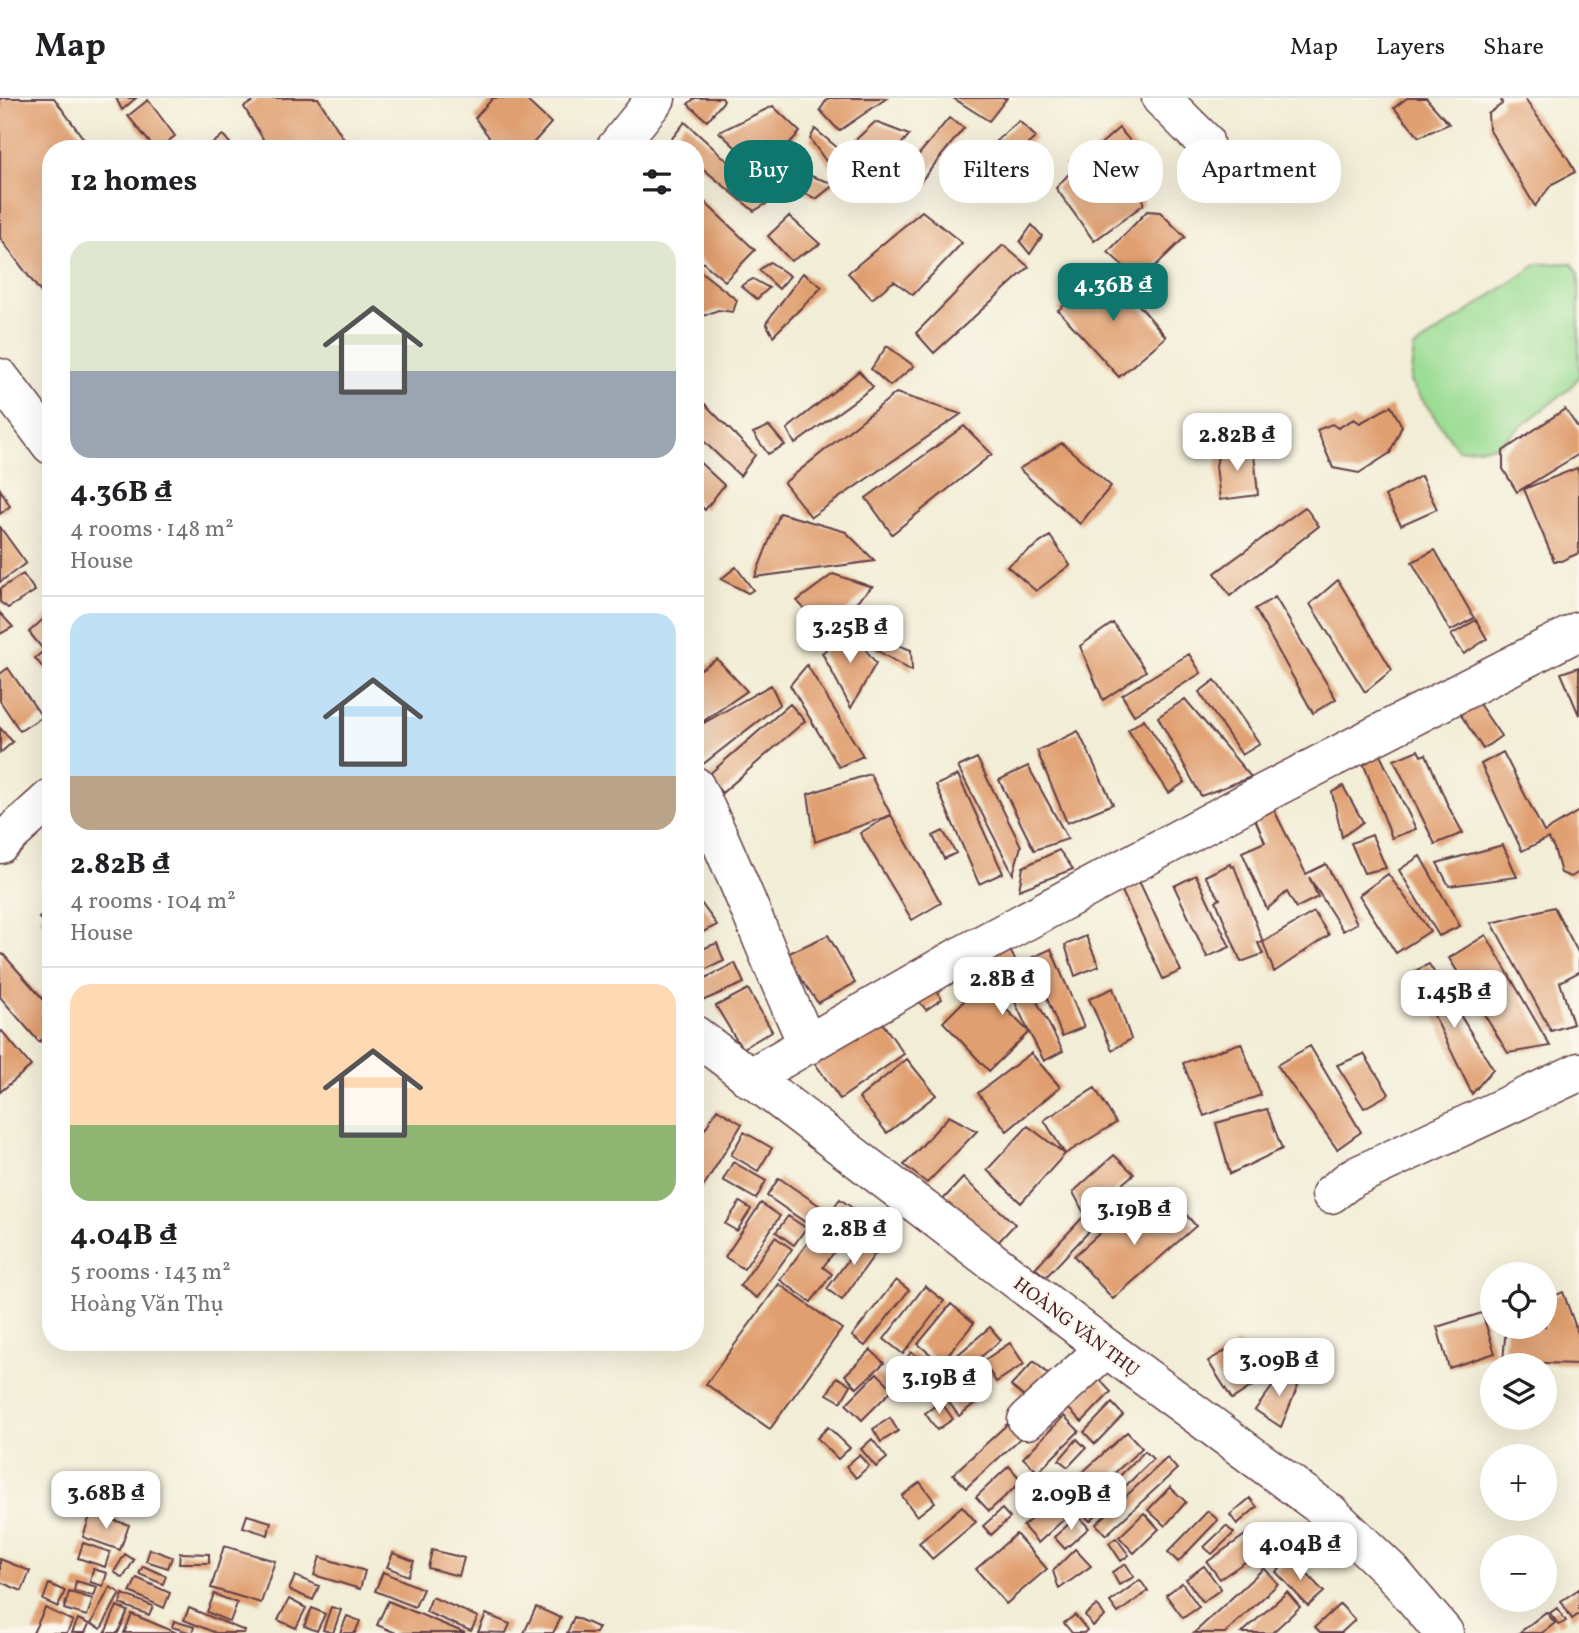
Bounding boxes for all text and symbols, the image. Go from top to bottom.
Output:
text: Map [35,25,106,71]
text: Map [1290,31,1338,65]
text: Layers [1376,31,1445,65]
text: Share [1483,31,1544,65]
chip: Buy [724,140,813,203]
chip: Rent [827,140,925,203]
chip: Filters [939,140,1054,203]
chip: New [1068,140,1163,203]
chip: Apartment [1177,140,1341,203]
text: 12 homes [70,161,197,203]
icon: filters [638,163,676,201]
pin: 4.36B ₫ [1048,264,1178,323]
text: 4.36B ₫ [1074,270,1152,302]
icon: home [310,287,436,413]
pin: 2.82B ₫ [1172,414,1302,473]
text: 2.82B ₫ [1199,420,1275,452]
text: 4.36B ₫ [70,472,172,514]
text: 4 rooms · 148 m² [70,514,234,546]
text: House [70,546,133,578]
pin: 3.25B ₫ [785,606,915,665]
text: 3.25B ₫ [812,612,888,644]
icon: home [310,659,436,785]
text: 2.82B ₫ [70,844,170,886]
text: 4 rooms · 104 m² [70,886,236,918]
text: House [70,918,133,950]
pin: 2.8B ₫ [945,958,1059,1017]
text: 2.8B ₫ [969,964,1035,996]
pin: 1.45B ₫ [1389,970,1519,1030]
text: 1.45B ₫ [1417,977,1491,1009]
icon: home [310,1030,436,1156]
pin: 3.19B ₫ [1069,1188,1199,1247]
text: 3.19B ₫ [1097,1194,1171,1226]
pin: 2.8B ₫ [797,1208,911,1267]
text: 2.8B ₫ [821,1214,887,1246]
text: 4.04B ₫ [70,1215,177,1257]
text: 5 rooms · 143 m² [70,1257,231,1289]
map controls [1480,1262,1557,1612]
button: locate [1480,1262,1557,1339]
street label: HOÀNG VĂN THỤ [1008,1272,1144,1384]
text: Hoàng Văn Thụ [70,1289,224,1321]
pin: 3.09B ₫ [1214,1338,1344,1398]
text: 3.09B ₫ [1239,1345,1319,1377]
button: layers [1480,1353,1557,1430]
pin: 3.19B ₫ [874,1356,1004,1416]
text: 3.19B ₫ [902,1363,976,1395]
button: + [1480,1444,1557,1521]
pin: 3.68B ₫ [41,1472,171,1531]
pin: 2.09B ₫ [1006,1472,1136,1532]
text: 3.68B ₫ [67,1478,145,1510]
text: 2.09B ₫ [1031,1479,1111,1511]
pin: 4.04B ₫ [1235,1522,1365,1582]
text: 4.04B ₫ [1259,1529,1341,1561]
button: − [1480,1535,1557,1612]

